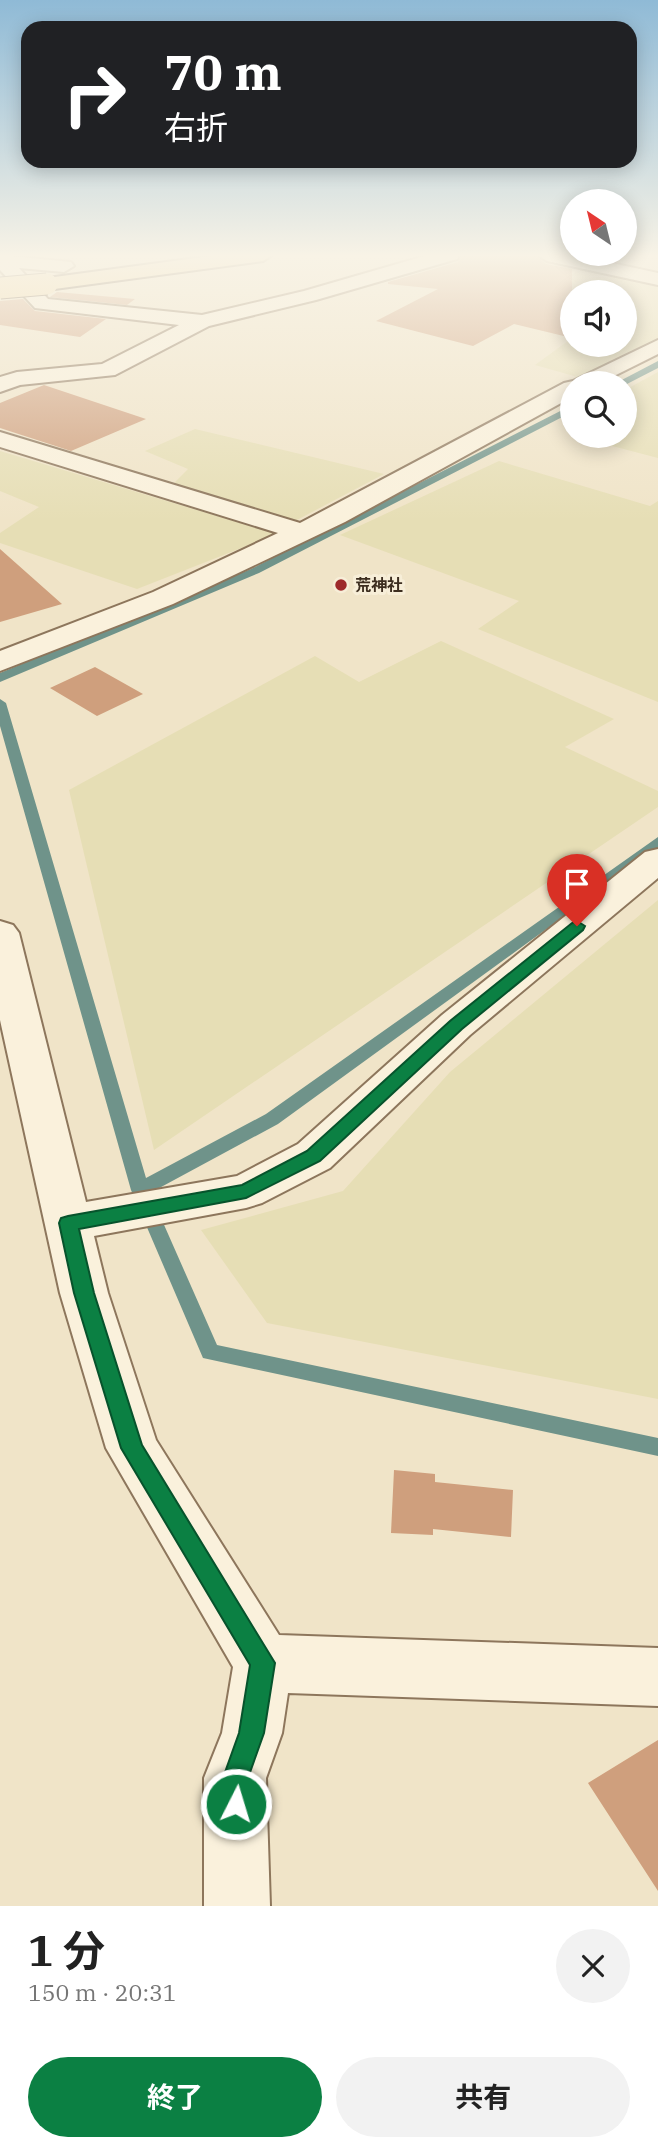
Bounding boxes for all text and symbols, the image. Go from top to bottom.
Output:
text: 70 m [164,40,282,103]
icon: right [49,49,140,140]
text: 右折 [164,106,228,148]
north arrow [560,189,637,266]
map controls [560,189,637,448]
button: sound [560,280,637,357]
button: search [560,371,637,448]
place label: 荒神社 [355,575,403,595]
marker: 荒神社 [333,577,349,593]
pin [547,854,607,926]
icon: arrive [558,865,596,903]
position arrow [199,1767,273,1841]
text: 1 分 [28,1923,105,1978]
button: close [556,1929,630,2003]
text: 150 m · 20:31 [28,1977,177,2007]
button: 終了 [28,2057,322,2137]
button: 共有 [336,2057,630,2137]

